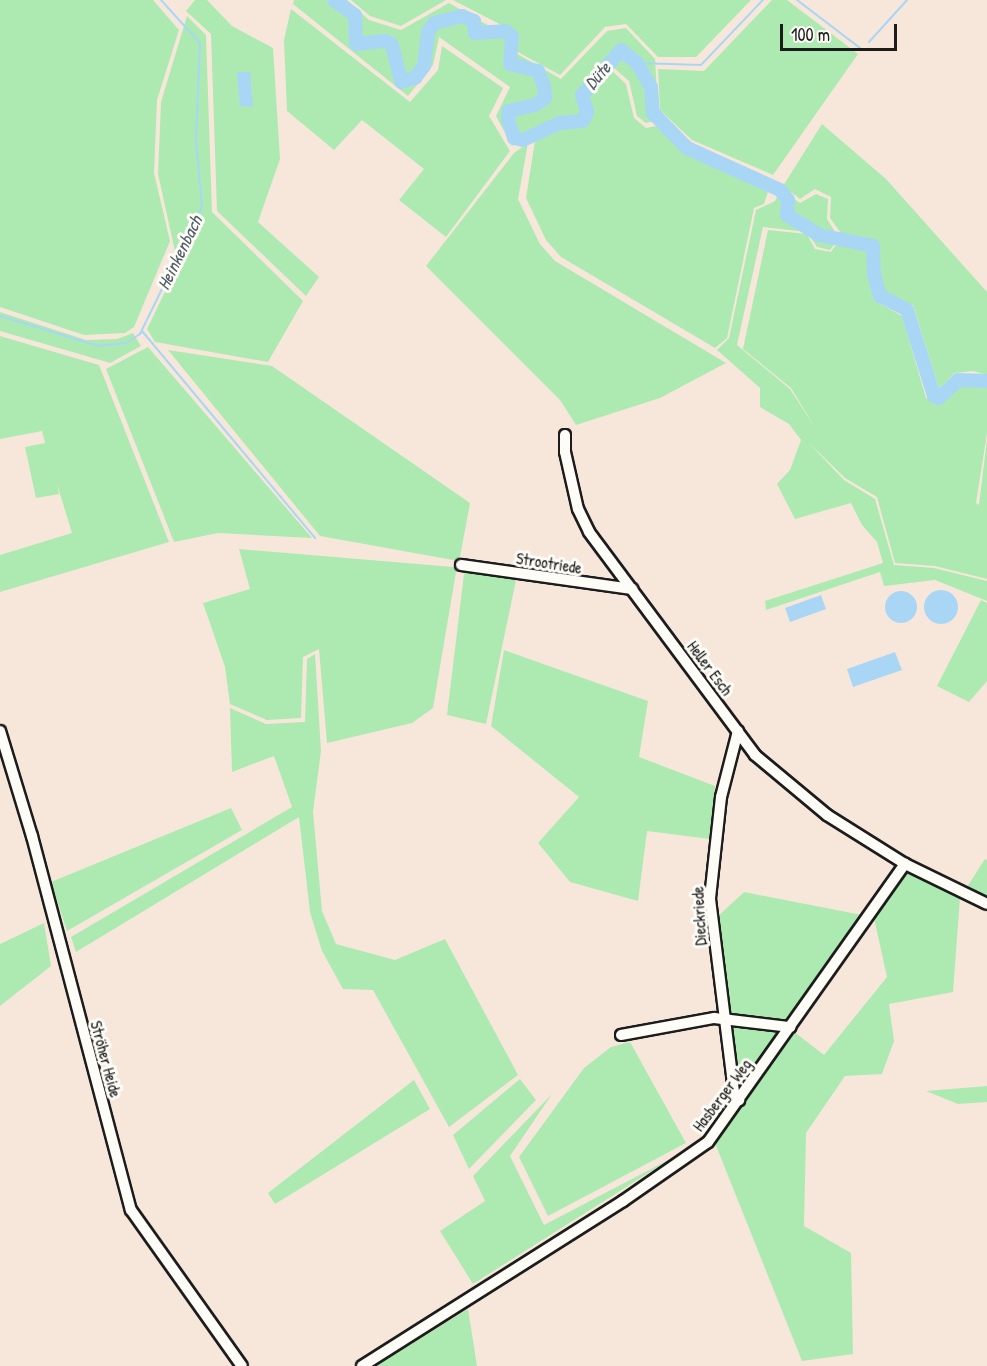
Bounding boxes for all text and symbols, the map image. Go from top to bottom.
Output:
scale bar [783,12,900,50]
text: 100 m [791,22,830,47]
water label: Düte [580,58,616,94]
water label: Heinkenbach [153,213,207,293]
street label: Strootriede [515,548,583,578]
street label: Heller Esch [683,637,737,699]
street label: Dieckriede [688,886,710,946]
street label: Ströher Heide [87,1019,125,1099]
street label: Hasberger Weg [689,1055,755,1135]

